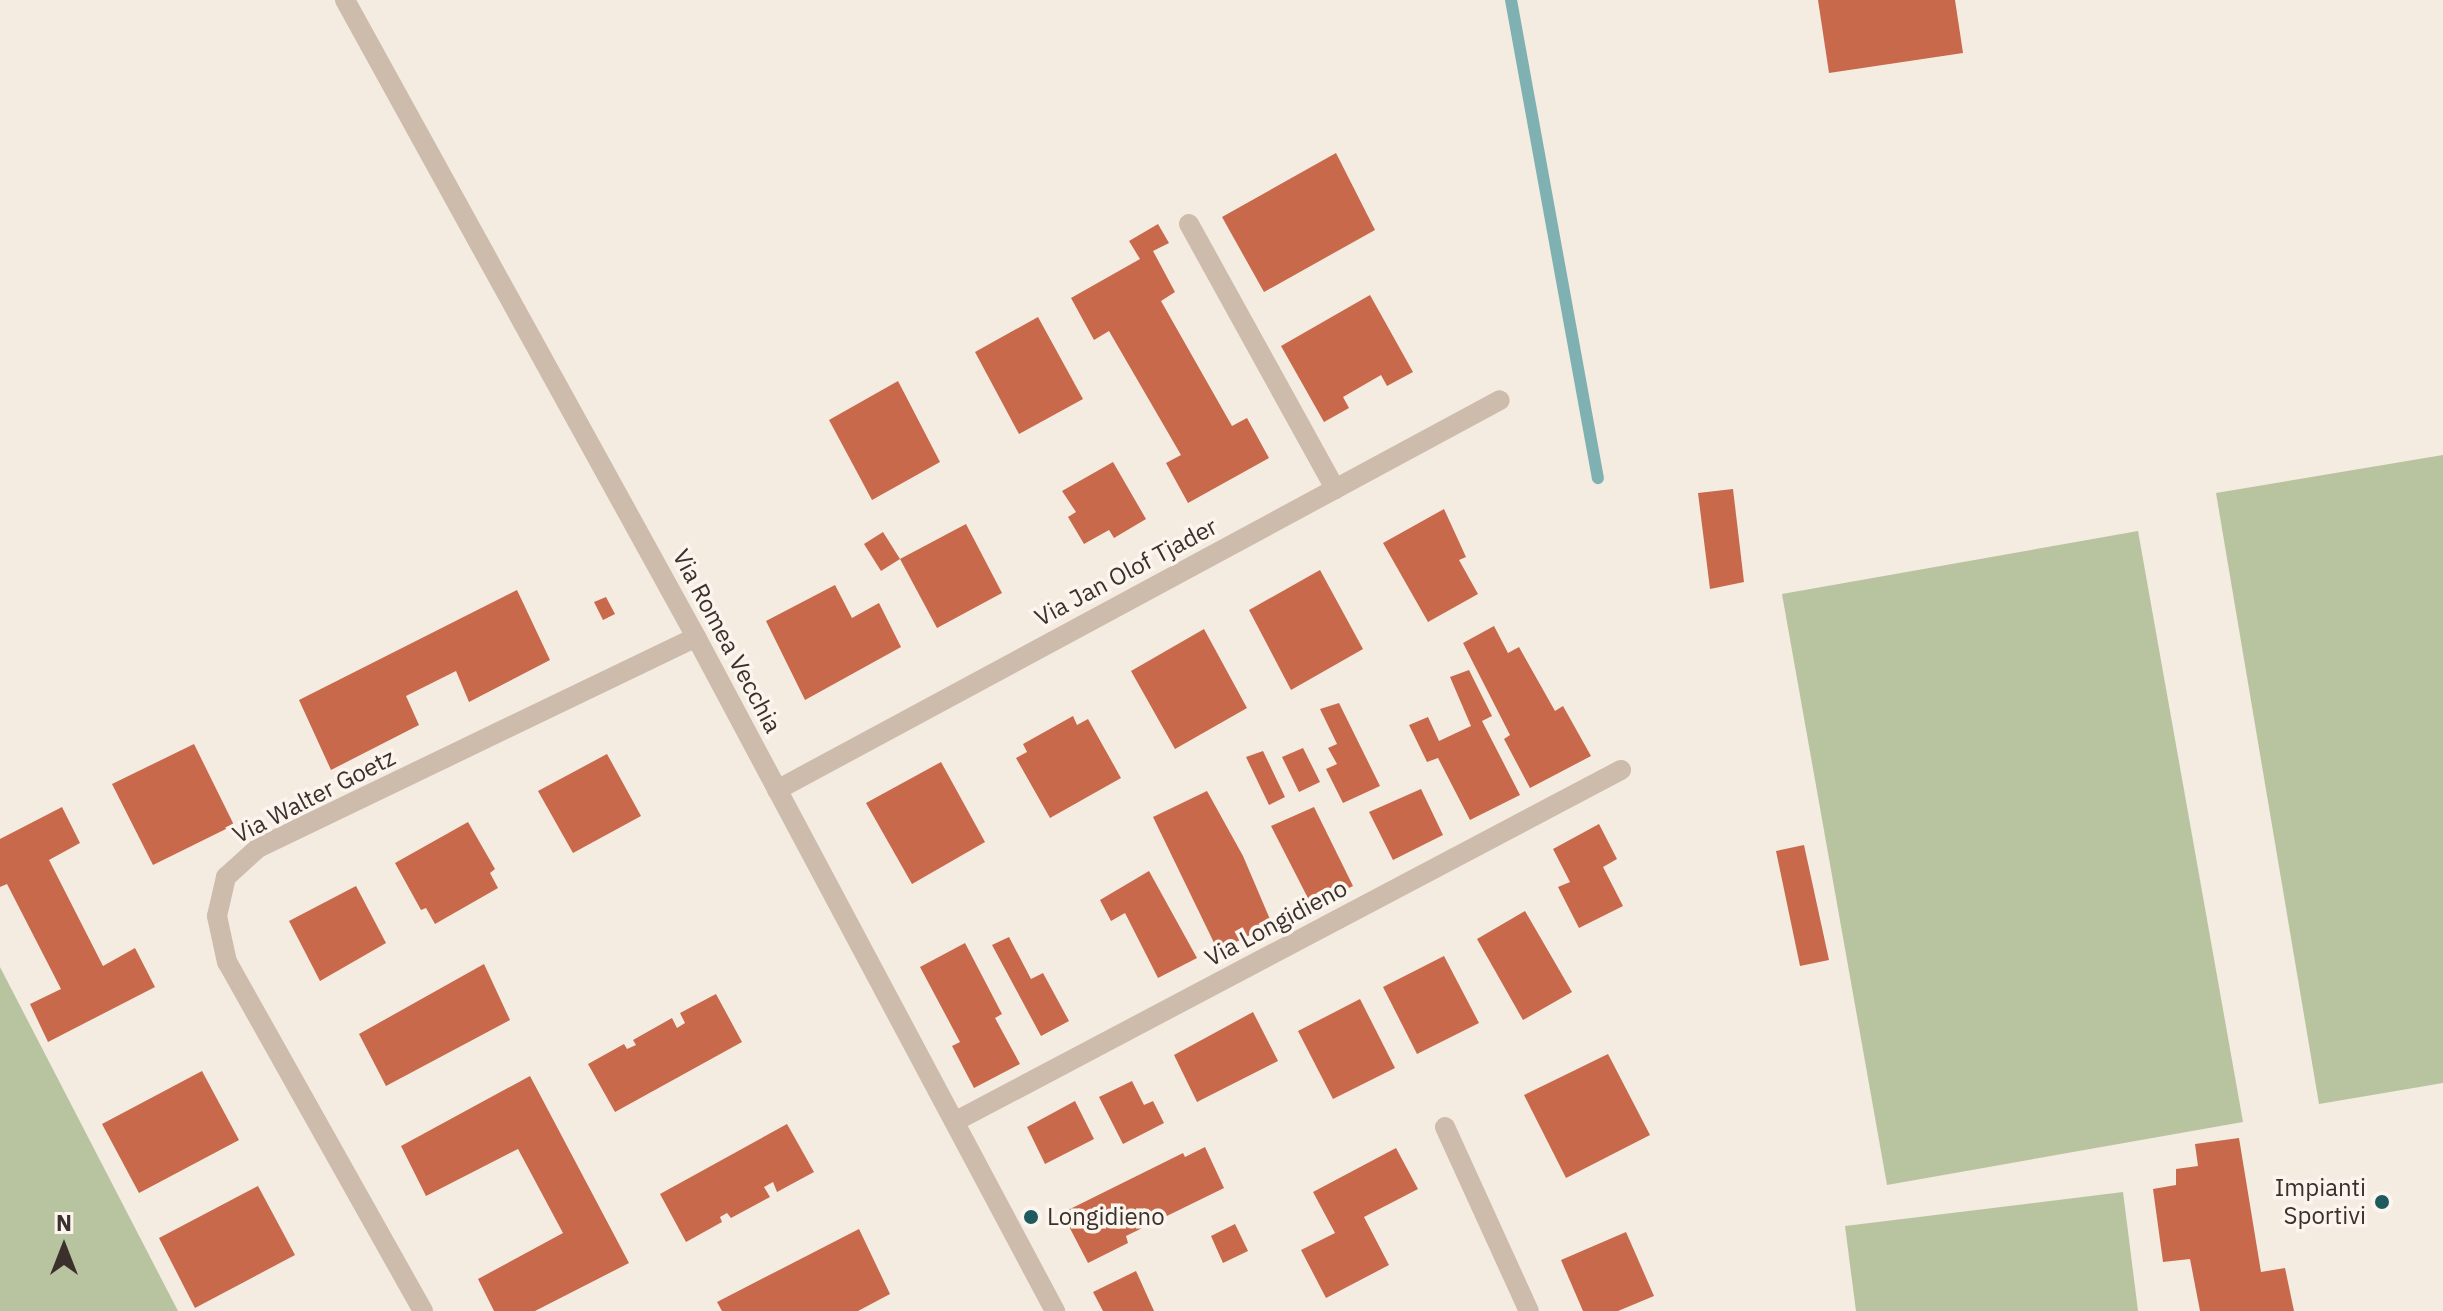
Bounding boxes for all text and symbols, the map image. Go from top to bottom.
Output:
street label: Via Jan Olof Tjader [1030,512,1222,632]
street label: Via Romea Vecchia [666,544,788,738]
street label: Via Walter Goetz [228,743,400,849]
street label: Via Longidieno [1200,873,1352,973]
place label: Impianti Sportivi [2275,1174,2366,1230]
marker: Impianti Sportivi [2373,1193,2391,1211]
place label: Longidieno [1047,1203,1165,1231]
north arrow [24,1207,104,1287]
text: N [56,1208,72,1237]
marker: Longidieno [1022,1208,1040,1226]

